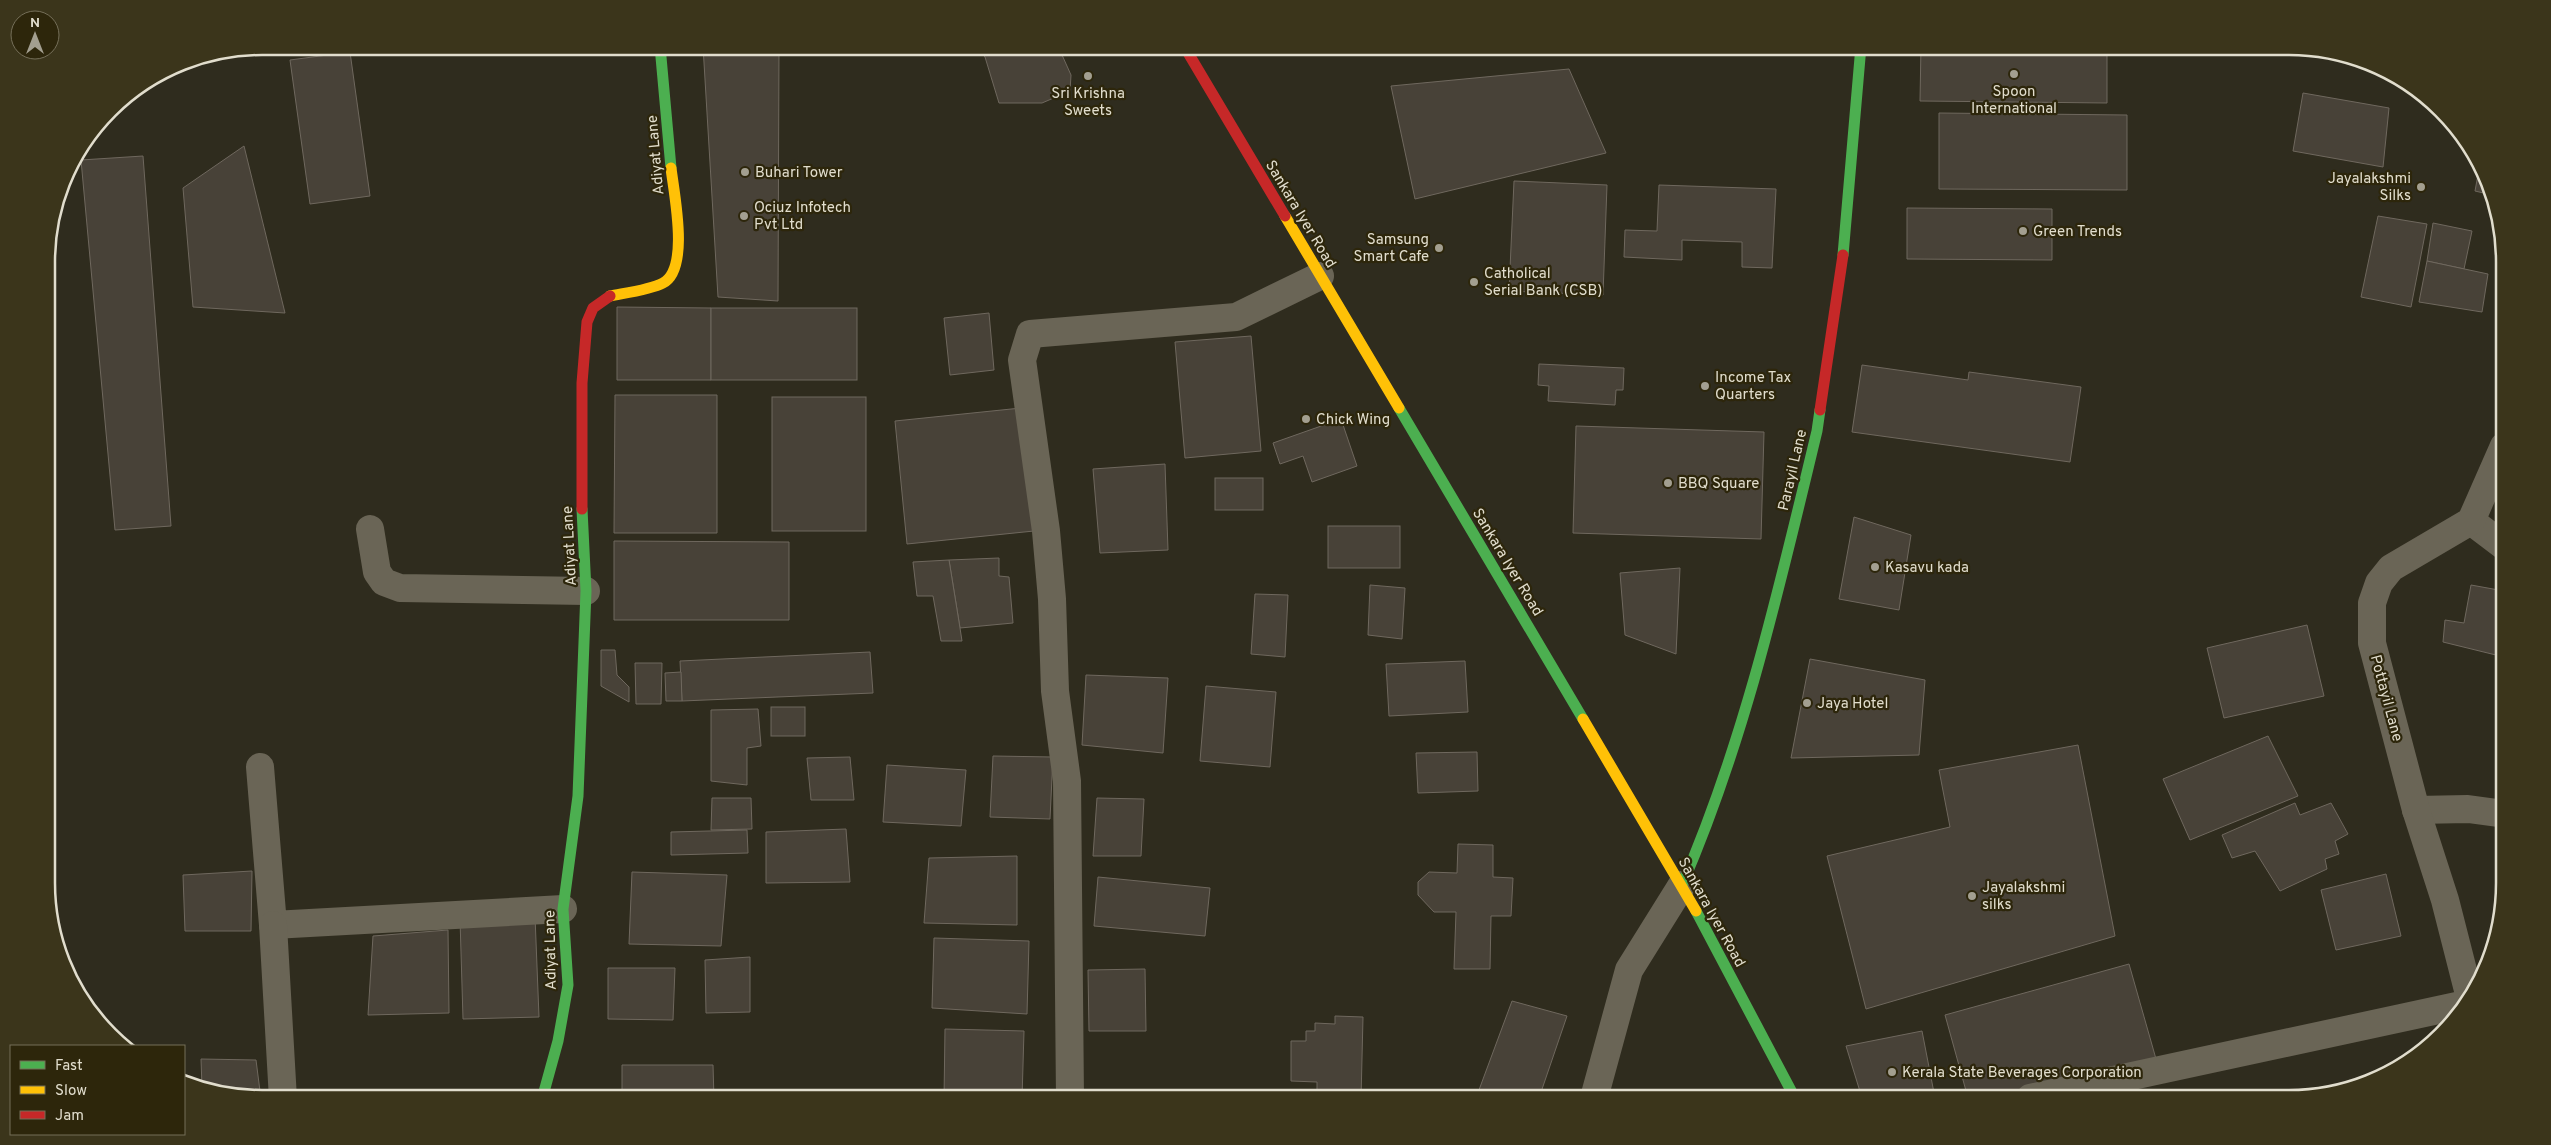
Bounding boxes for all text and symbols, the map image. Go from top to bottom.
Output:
north arrow [10,10,60,60]
text: N [30,15,40,32]
marker: Spoon International [2008,68,2020,80]
marker: Sri Krishna Sweets [1082,70,1094,82]
place label: Spoon International [1971,83,2057,119]
place label: Sri Krishna Sweets [1051,85,1125,121]
street label: Adiyat Lane [644,114,669,196]
street label: Sankara Iyer Road [1260,157,1339,272]
place label: Buhari Tower [755,164,843,183]
marker: Buhari Tower [739,166,751,178]
place label: Jayalakshmi Silks [2328,170,2411,206]
marker: Jayalakshmi Silks [2415,181,2427,193]
place label: Ociuz Infotech Pvt Ltd [754,199,851,235]
marker: Ociuz Infotech Pvt Ltd [738,210,750,222]
place label: Green Trends [2033,223,2122,242]
marker: Green Trends [2017,225,2029,237]
place label: Samsung Smart Cafe [1354,231,1429,267]
marker: Samsung Smart Cafe [1433,242,1445,254]
place label: Catholical Serial Bank (CSB) [1484,265,1602,301]
marker: Catholical Serial Bank (CSB) [1468,276,1480,288]
place label: Income Tax Quarters [1715,369,1792,405]
marker: Income Tax Quarters [1699,380,1711,392]
place label: Chick Wing [1316,411,1390,430]
marker: Chick Wing [1300,413,1312,425]
street label: Parayil Lane [1775,428,1812,513]
place label: BBQ Square [1678,475,1759,494]
marker: BBQ Square [1662,477,1674,489]
street label: Adiyat Lane [559,505,582,586]
street label: Sankara Iyer Road [1467,505,1546,620]
place label: Kasavu kada [1885,559,1969,578]
marker: Kasavu kada [1869,561,1881,573]
street label: Pottayil Lane [2365,653,2406,744]
place label: Jaya Hotel [1817,695,1888,714]
marker: Jaya Hotel [1801,697,1813,709]
street label: Sankara Iyer Road [1673,855,1749,971]
place label: Jayalakshmi silks [1982,879,2065,915]
marker: Jayalakshmi silks [1966,890,1978,902]
street label: Adiyat Lane [541,910,562,990]
legend [10,1045,185,1135]
text: Fast [55,1057,83,1076]
place label: Kerala State Beverages Corporation [1902,1064,2142,1083]
marker: Kerala State Beverages Corporation [1886,1066,1898,1078]
text: Slow [55,1082,87,1101]
text: Jam [55,1107,84,1126]

